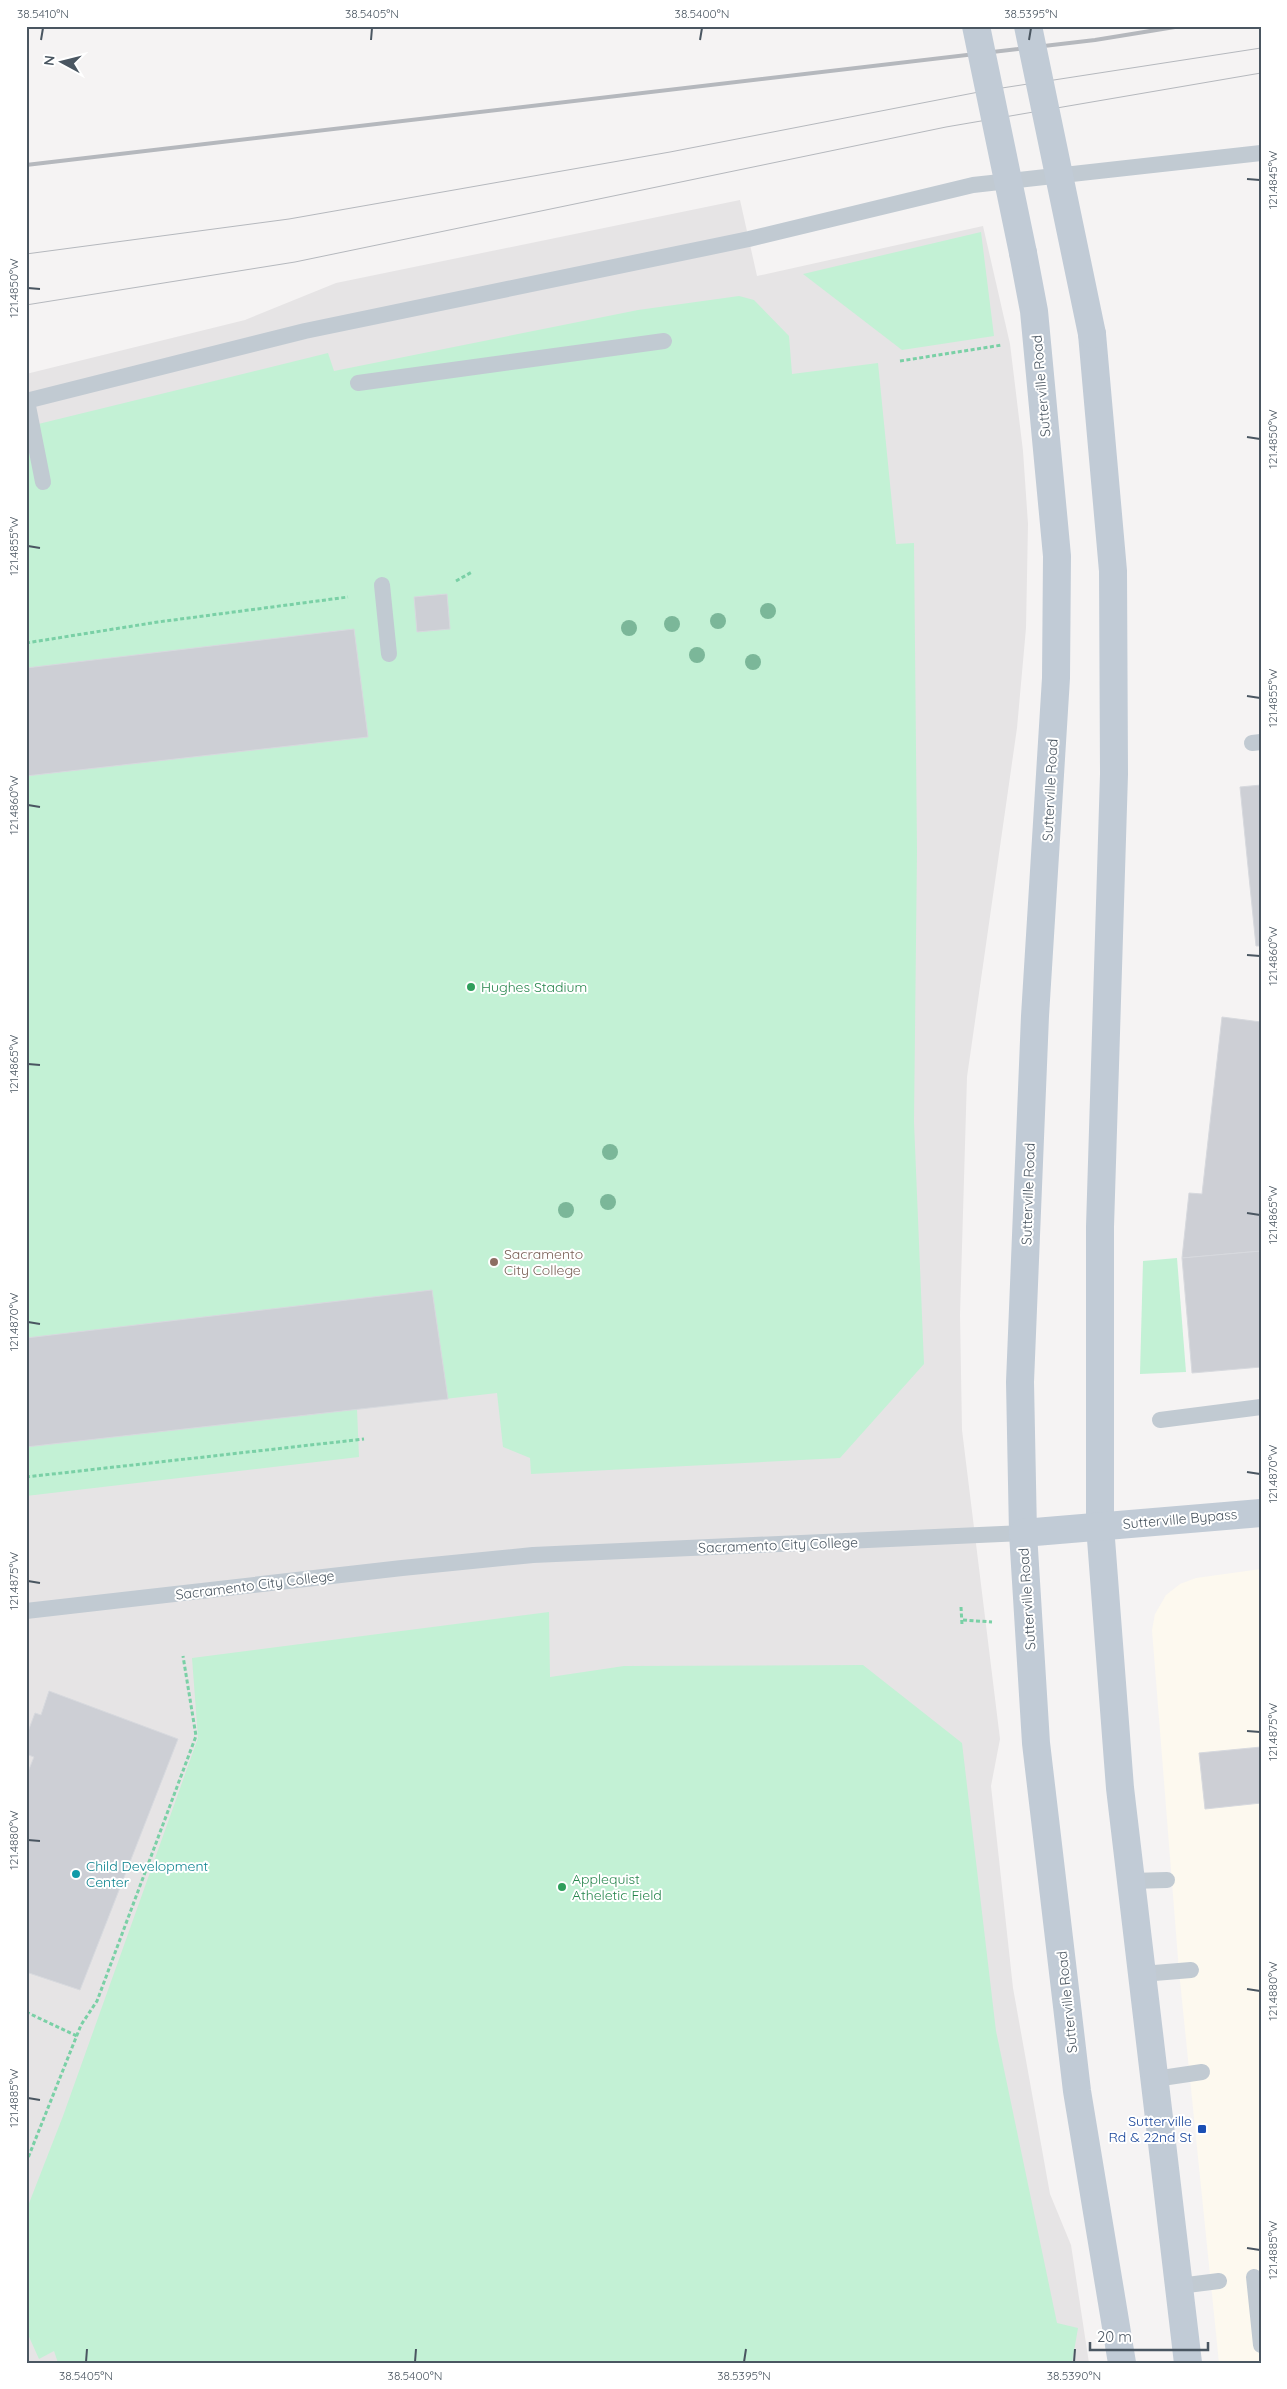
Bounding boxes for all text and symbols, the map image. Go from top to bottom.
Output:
text: 38.5410°N [17,6,69,21]
text: 38.5405°N [345,6,399,21]
text: 38.5400°N [675,6,729,21]
text: 38.5395°N [1004,6,1058,21]
north arrow [38,38,88,88]
text: N [40,54,59,67]
text: 121.4845°W [1265,150,1280,209]
text: 121.4850°W [6,258,21,318]
street label: Sutterville Road [1028,334,1054,438]
text: 121.4850°W [1265,409,1280,469]
text: 121.4855°W [6,516,21,575]
text: 121.4855°W [1265,668,1280,727]
street label: Sutterville Road [1038,738,1062,842]
text: 121.4860°W [6,775,21,835]
text: 121.4860°W [1265,926,1280,986]
place label: Hughes Stadium [481,978,587,996]
marker: Hughes Stadium [465,981,477,993]
text: 121.4865°W [6,1034,21,1093]
street label: Sutterville Road [1017,1142,1039,1246]
text: 121.4865°W [1265,1185,1280,1244]
place label: Sacramento City College [504,1245,583,1279]
marker: Sacramento City College [488,1256,500,1268]
text: 121.4870°W [6,1292,21,1351]
text: 121.4870°W [1265,1444,1280,1503]
street label: Sutterville Bypass [1122,1505,1238,1533]
street label: Sacramento City College [698,1533,858,1557]
street label: Sutterville Road [1014,1547,1040,1651]
text: 121.4875°W [6,1552,21,1610]
street label: Sacramento City College [175,1566,335,1604]
text: 121.4875°W [1265,1703,1280,1761]
text: 121.4880°W [6,1810,21,1870]
place label: Child Development Center [86,1857,209,1891]
marker: Child Development Center [70,1868,82,1880]
place label: Applequist Atheletic Field [572,1870,662,1904]
marker: Applequist Atheletic Field [556,1881,568,1893]
street label: Sutterville Road [1053,1950,1081,2054]
text: 121.4880°W [1265,1961,1280,2021]
text: 121.4885°W [6,2068,21,2127]
place label: Sutterville Rd & 22nd St [1109,2112,1192,2146]
marker: Sutterville Rd & 22nd St [1196,2123,1208,2135]
text: 121.4885°W [1265,2220,1280,2279]
scale bar [1090,2319,1207,2351]
text: 20 m [1097,2327,1132,2346]
text: 38.5405°N [59,2368,113,2383]
text: 38.5400°N [388,2368,442,2383]
text: 38.5395°N [717,2368,771,2383]
text: 38.5390°N [1047,2368,1101,2383]

